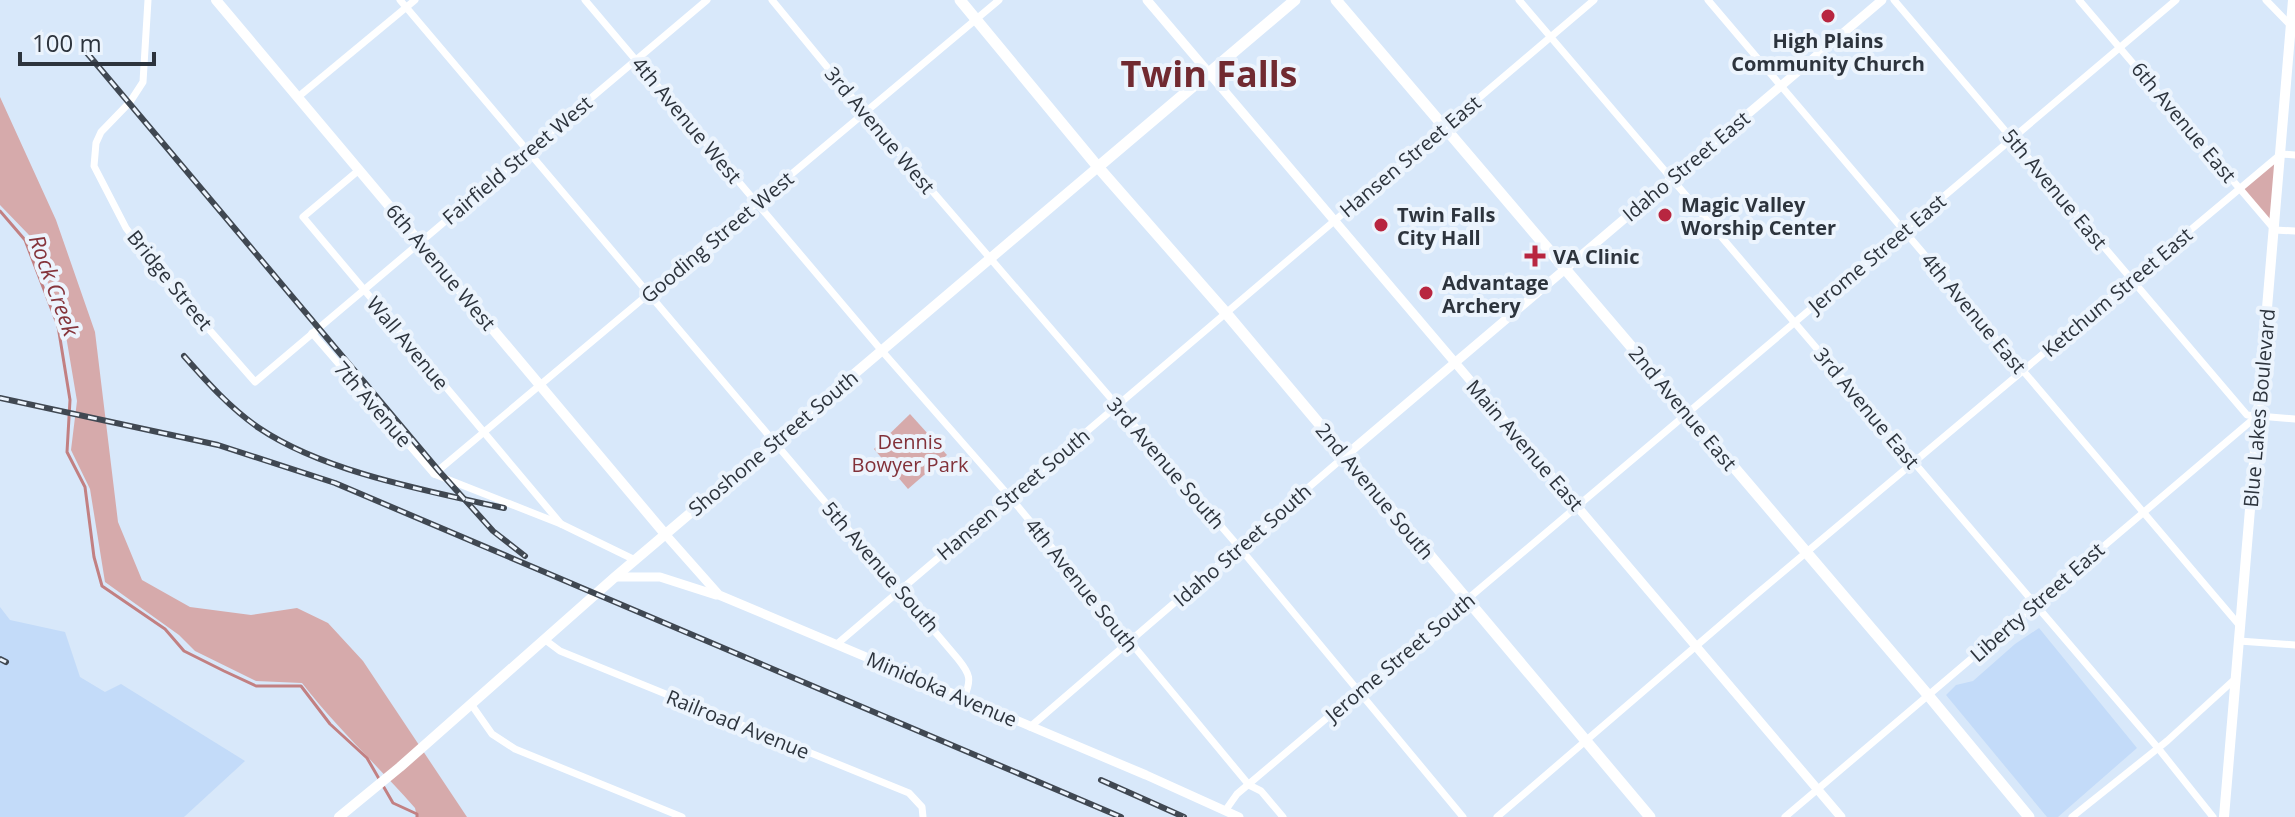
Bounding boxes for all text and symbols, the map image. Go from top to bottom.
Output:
marker: High Plains Community Church [1819,7,1837,25]
scale bar [20,16,154,66]
text: 100 m [32,26,102,59]
place label: High Plains Community Church [1731,27,1925,77]
district label: Twin Falls [1120,49,1298,98]
street label: 4th Avenue West [626,51,748,189]
street label: 6th Avenue East [2126,56,2242,188]
street label: 3rd Avenue West [819,61,941,199]
street label: Fairfield Street West [436,89,598,231]
street label: Hansen Street East [1334,89,1486,223]
street label: Idaho Street East [1617,105,1755,227]
street label: 5th Avenue East [1997,123,2113,255]
street label: Gooding Street West [635,165,799,309]
street label: Jerome Street East [1801,187,1951,320]
place label: Magic Valley Worship Center [1681,191,1836,241]
street label: 6th Avenue West [380,198,502,336]
place label: Twin Falls City Hall [1397,201,1495,251]
marker: Magic Valley Worship Center [1656,206,1674,224]
marker: Twin Falls City Hall [1372,216,1390,234]
street label: Ketchum Street East [2036,221,2198,363]
street label: Bridge Street [121,224,219,336]
water label: Rock Creek [23,230,88,341]
place label: VA Clinic [1553,243,1639,270]
marker: VA Clinic [1524,245,1546,267]
street label: 4th Avenue East [1916,247,2032,379]
place label: Advantage Archery [1442,269,1549,319]
marker: Advantage Archery [1417,284,1435,302]
street label: Wall Avenue [361,290,455,396]
street label: Blue Lakes Boulevard [2237,307,2281,509]
street label: 2nd Avenue East [1623,340,1743,476]
street label: 3rd Avenue East [1808,342,1926,474]
street label: 7th Avenue [328,355,418,453]
street label: Shoshone Street South [683,364,863,522]
street label: Main Avenue East [1461,374,1589,516]
street label: 3rd Avenue South [1101,391,1231,535]
street label: 2nd Avenue South [1310,417,1440,565]
street label: Hansen Street South [931,422,1095,566]
park label: Dennis Bowyer Park [852,428,969,478]
street label: Idaho Street South [1167,478,1317,612]
street label: 5th Avenue South [817,496,945,638]
street label: 4th Avenue South [1019,512,1145,658]
street label: Liberty Street East [1964,536,2110,668]
street label: Jerome Street South [1318,586,1480,729]
street label: Minidoka Avenue [863,645,1021,733]
street label: Railroad Avenue [663,683,813,765]

